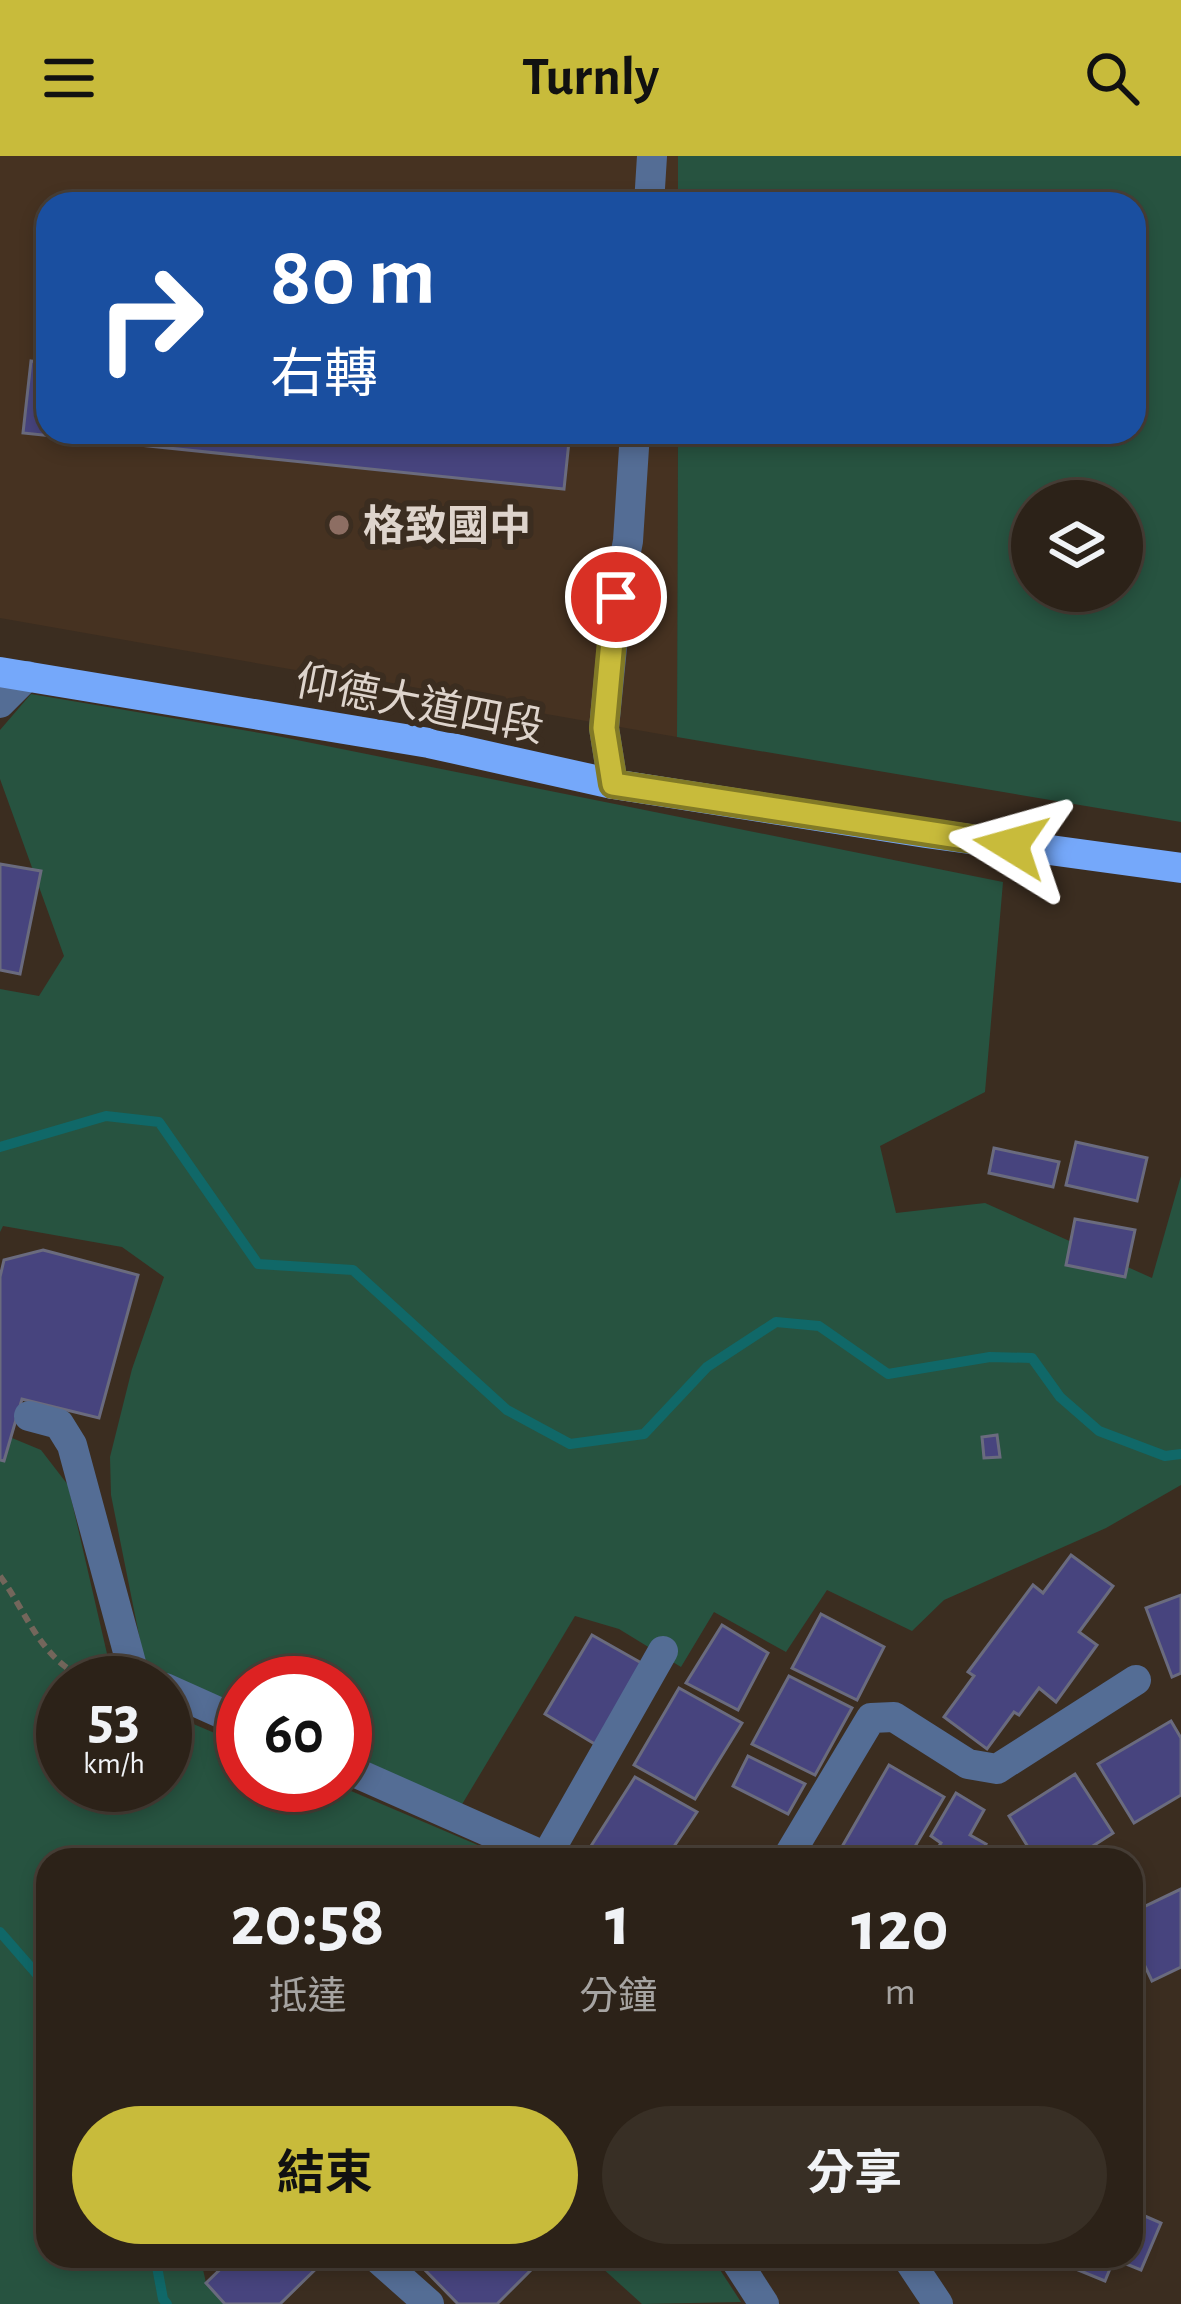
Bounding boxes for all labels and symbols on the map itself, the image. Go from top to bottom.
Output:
place label: 格致國中 [363,504,531,548]
marker: 格致國中 [326,512,352,538]
pin [565,546,667,648]
street label: 仰德大道四段 [292,658,548,750]
position arrow [948,782,1074,908]
speed limit sign: 60 [216,1656,372,1812]

